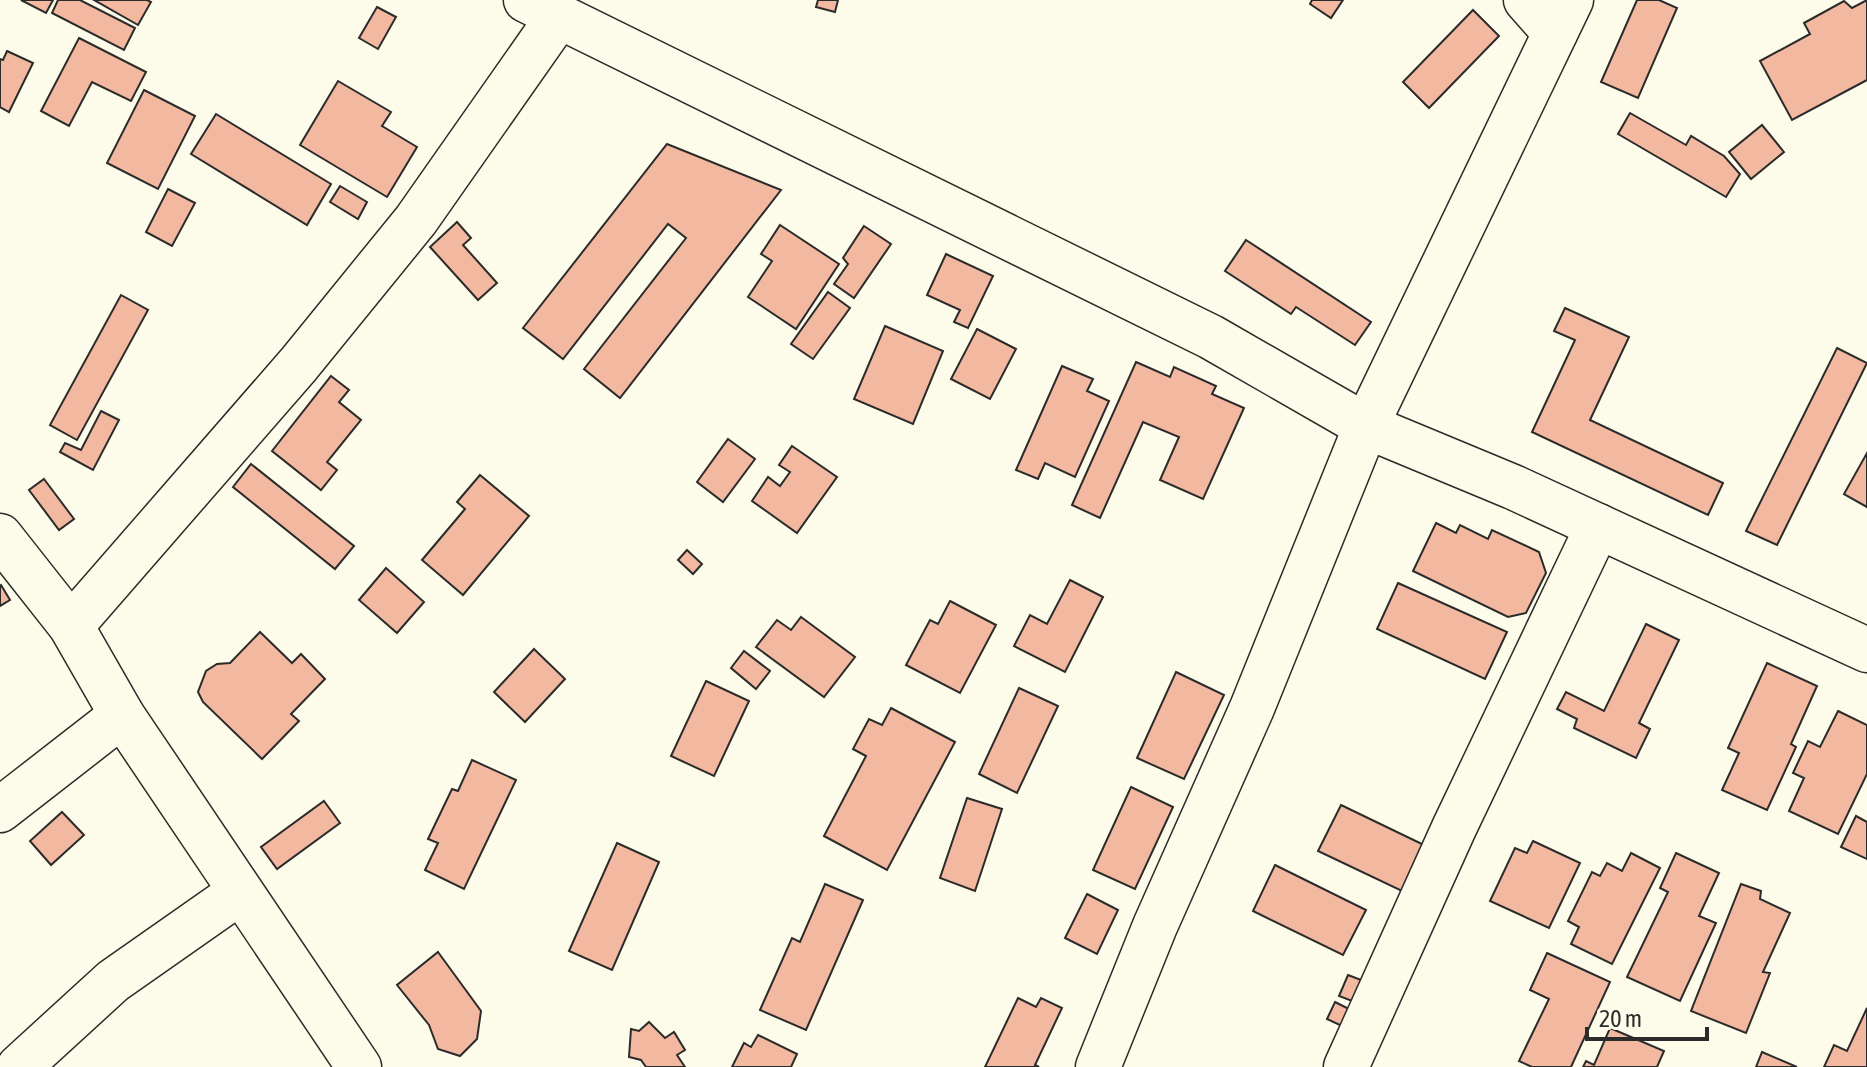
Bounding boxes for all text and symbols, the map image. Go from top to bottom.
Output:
scale bar [1587,991,1707,1041]
text: 20 m [1599,1005,1642,1032]

